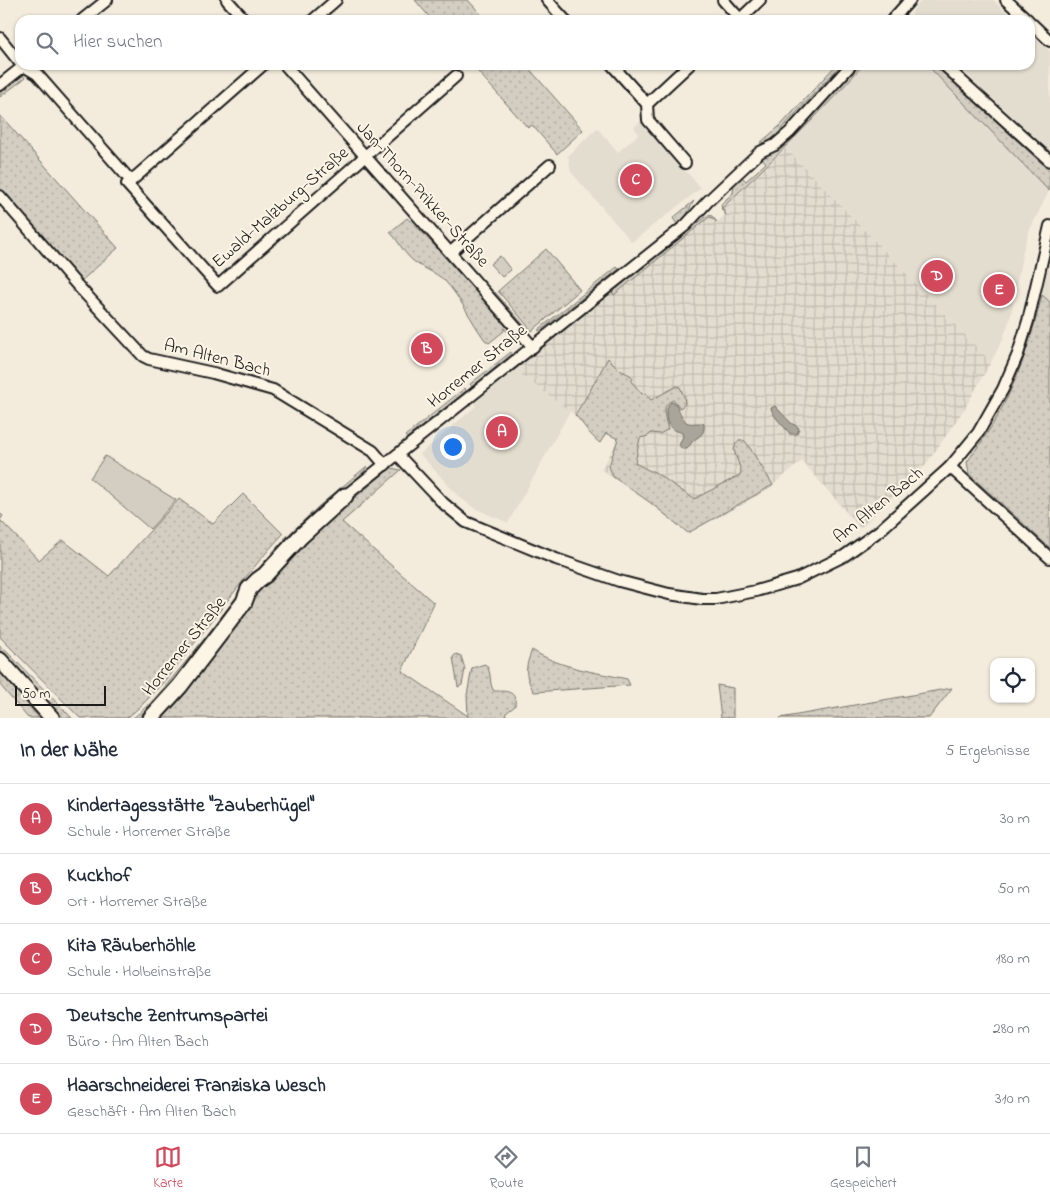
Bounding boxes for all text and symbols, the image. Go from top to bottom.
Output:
search box [15,15,1035,70]
icon: search [33,29,61,57]
text: Hier suchen [73,29,162,56]
street label: Jan-Thorn-Prikker-Straße [349,116,495,274]
street label: Ewald-Malzburg-Straße [207,140,357,276]
pin: C [620,161,652,199]
pin: D [921,257,953,295]
pin: E [983,271,1015,309]
street label: Horremer Straße [423,318,534,415]
pin: B [411,330,443,368]
street label: Am Alten Bach [161,333,273,385]
pin: A [486,413,518,451]
your location [440,434,466,460]
street label: Am Alten Bach [828,461,930,551]
street label: Horremer Straße [137,591,234,702]
map controls [990,658,1035,703]
button: locate [990,658,1035,703]
scale bar [15,683,106,706]
text: 50 m [22,684,50,705]
text: In der Nähe [20,736,118,766]
text: 5 Ergebnisse [945,739,1030,763]
text: Kindertagesstätte "Zauberhügel" [67,793,314,820]
text: A [31,807,41,831]
text: 30 m [1000,807,1030,831]
text: Schule · Horremer Straße [67,820,230,844]
text: Kuckhof [67,863,132,890]
text: B [31,877,41,901]
text: 50 m [998,877,1030,901]
text: Ort · Horremer Straße [67,890,207,914]
text: Kita Räuberhöhle [67,933,195,960]
text: C [32,947,40,971]
text: 180 m [996,947,1030,971]
text: Schule · Holbeinstraße [67,960,211,984]
text: Deutsche Zentrumspartei [67,1003,268,1030]
text: D [30,1017,42,1041]
text: 280 m [993,1017,1030,1041]
text: Büro · Am Alten Bach [67,1030,209,1054]
text: Haarschneiderei Franziska Wesch [67,1073,326,1100]
text: E [31,1087,41,1111]
text: 310 m [995,1087,1030,1111]
text: Geschäft · Am Alten Bach [67,1100,236,1124]
tab: Karte [153,1143,183,1194]
tab: Route [489,1143,523,1194]
tab: Gespeichert [830,1143,897,1194]

